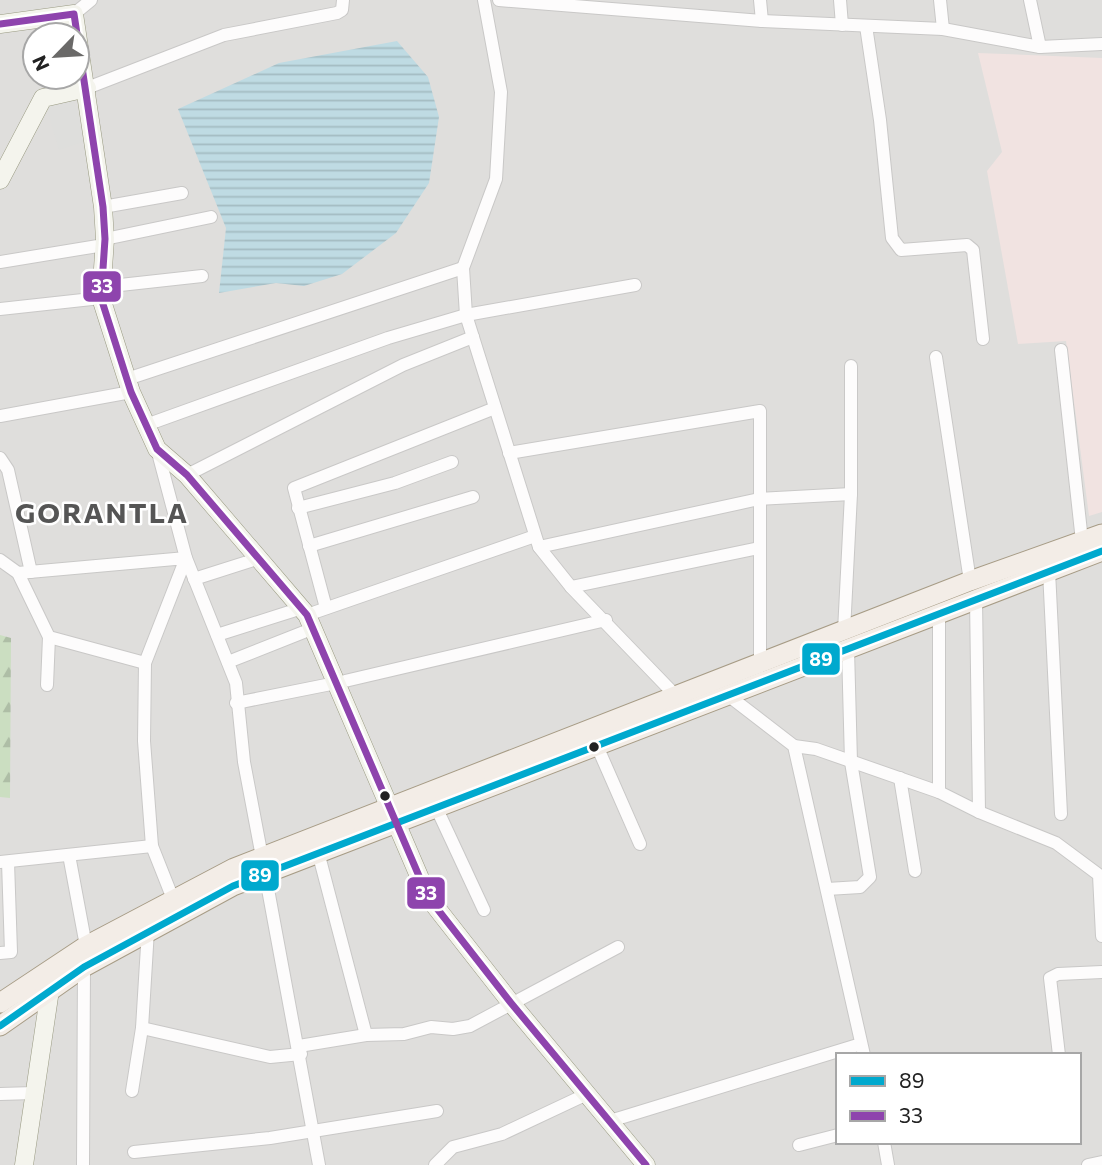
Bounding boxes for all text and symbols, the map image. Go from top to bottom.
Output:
north arrow [21,21,91,91]
text: N [27,52,54,75]
line badge: 33 [82,270,122,303]
text: 33 [91,274,113,297]
district label: GORANTLA [15,495,189,529]
line badge: 89 [801,642,841,676]
text: 89 [809,647,833,670]
unlabelled marker [587,740,601,754]
unlabelled marker [378,789,392,803]
line badge: 89 [240,859,280,892]
text: 89 [248,863,272,886]
line badge: 33 [406,876,446,910]
text: 33 [415,881,437,904]
legend [836,1053,1081,1144]
text: 89 [899,1067,925,1092]
text: 33 [899,1102,923,1127]

